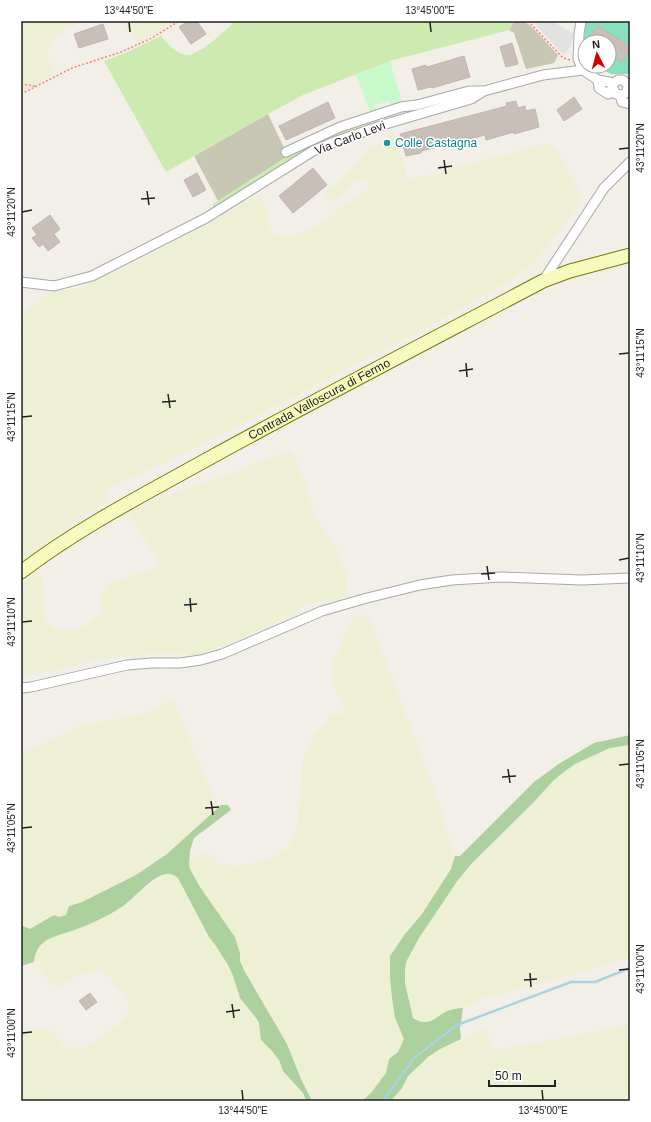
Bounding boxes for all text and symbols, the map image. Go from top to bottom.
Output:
text: 13°44'50"E [104,5,154,16]
text: 13°45'00"E [405,5,455,16]
north arrow [577,34,617,74]
text: N [591,38,601,50]
street label: Via Carlo Levi [313,118,387,158]
text: 43°11'20"N [635,123,646,173]
place label: Colle Castagna [395,136,477,150]
marker: Colle Castagna [382,138,392,148]
text: 43°11'20"N [6,187,17,237]
text: 43°11'15"N [635,328,646,378]
street label: Contrada Valloscura di Fermo [246,355,393,443]
text: 43°11'15"N [6,392,17,442]
text: 43°11'10"N [635,533,646,583]
text: 43°11'10"N [6,597,17,647]
text: 43°11'05"N [635,739,646,789]
text: 43°11'05"N [6,803,17,853]
text: 43°11'00"N [635,944,646,994]
text: 43°11'00"N [6,1008,17,1058]
scale bar [489,1062,555,1088]
text: 50 m [495,1069,522,1083]
text: 13°44'50"E [218,1105,268,1116]
text: 13°45'00"E [518,1105,568,1116]

